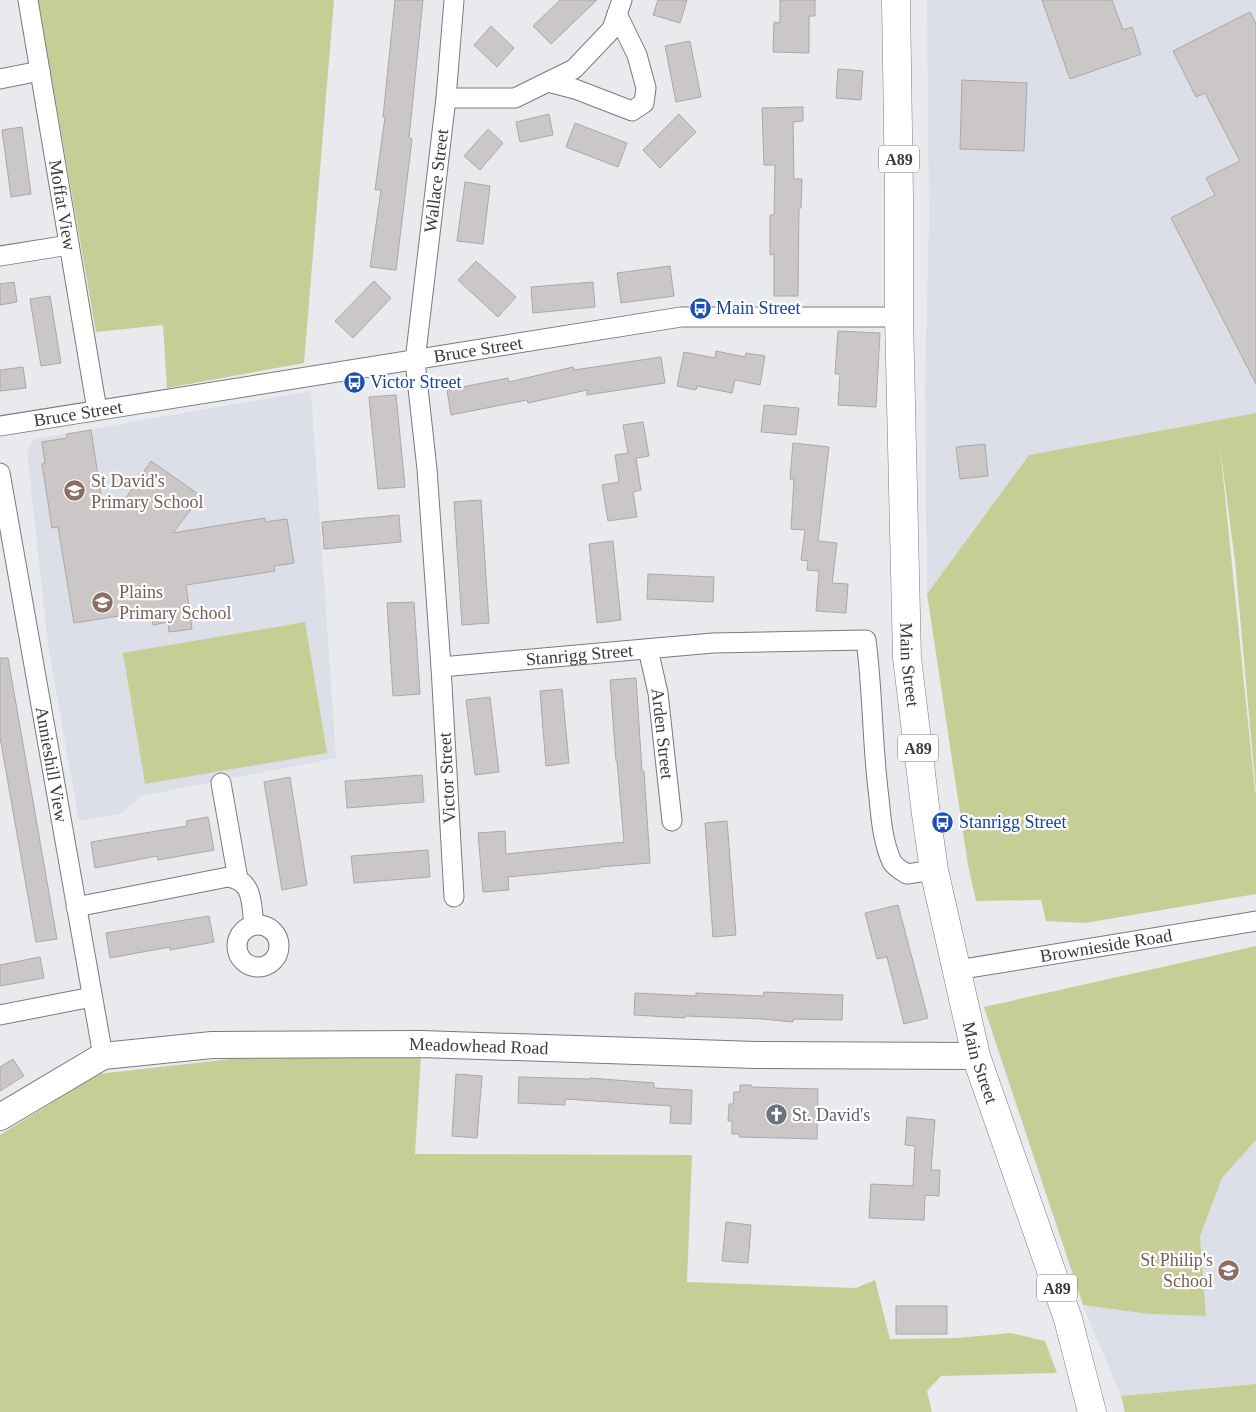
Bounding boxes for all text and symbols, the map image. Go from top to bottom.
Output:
street label: Wallace Street [420,128,452,234]
road number: A89 [879,146,919,172]
street label: Moffat View [45,158,80,252]
bus stop icon: Main Street [688,296,712,320]
place label: Main Street [716,298,800,318]
street label: Bruce Street [432,333,524,366]
bus stop icon: Victor Street [342,370,366,394]
place label: Victor Street [370,372,461,392]
street label: Bruce Street [32,397,124,430]
place label: St David's Primary School [91,471,204,512]
school or university icon: St David's Primary School [63,479,87,503]
place label: Plains Primary School [119,582,232,623]
school or university icon: Plains Primary School [91,590,115,614]
street label: Main Street [896,622,923,708]
street label: Stanrigg Street [525,640,634,669]
street label: Arden Street [648,687,677,780]
street label: Annieshill View [31,705,72,824]
street label: Victor Street [435,732,459,824]
road number: A89 [898,734,938,761]
bus stop icon: Stanrigg Street [931,810,955,834]
place label: Stanrigg Street [959,812,1066,832]
street label: Brownieside Road [1038,925,1174,966]
street label: Main Street [959,1020,1002,1106]
street label: Meadowhead Road [409,1034,549,1058]
church icon: St. David's [764,1103,788,1127]
place label: St. David's [792,1105,870,1125]
place label: St Philip's School [1140,1250,1213,1291]
school or university icon: St Philip's School [1217,1258,1241,1282]
road number: A89 [1037,1275,1077,1302]

